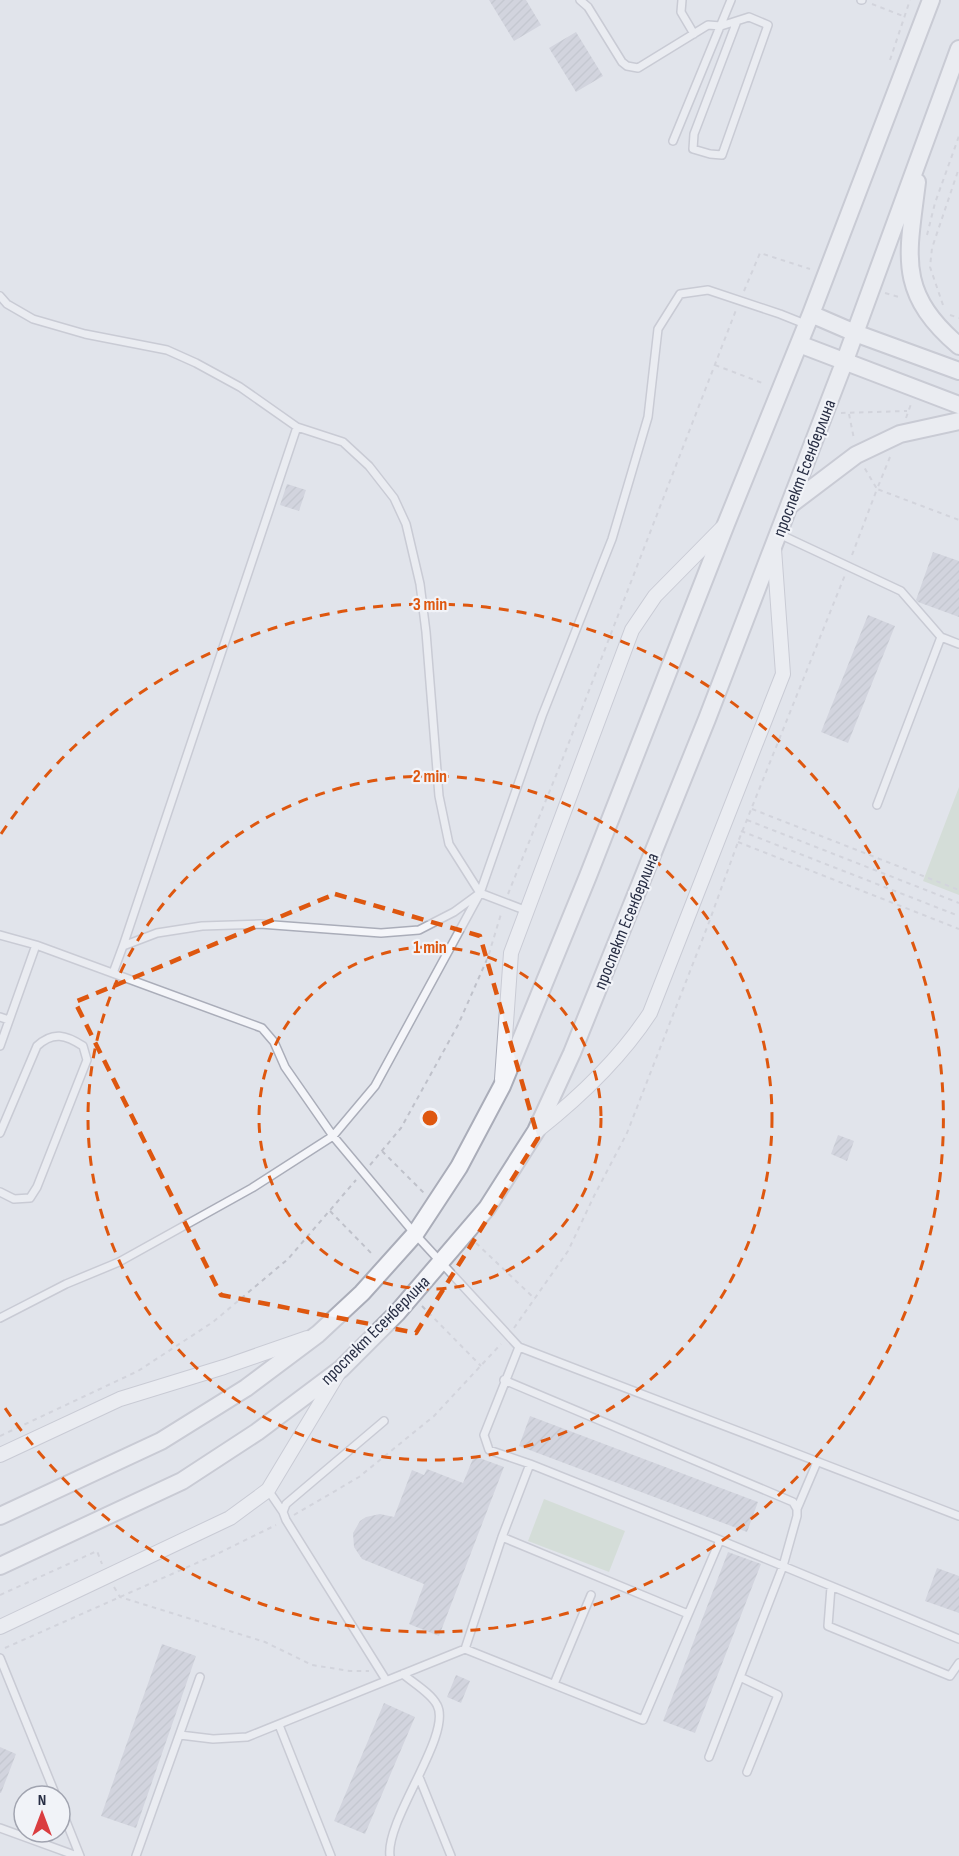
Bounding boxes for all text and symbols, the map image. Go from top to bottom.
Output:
street label: проспект Есенберлина [769,396,840,540]
text: 3 min [413,594,447,615]
text: 2 min [413,766,447,787]
street label: проспект Есенберлина [589,850,663,993]
text: 1 min [413,937,447,958]
centre of rings [420,1108,440,1128]
street label: проспект Есенберлина [317,1271,434,1389]
north arrow [12,1784,72,1844]
text: N [38,1791,46,1810]

